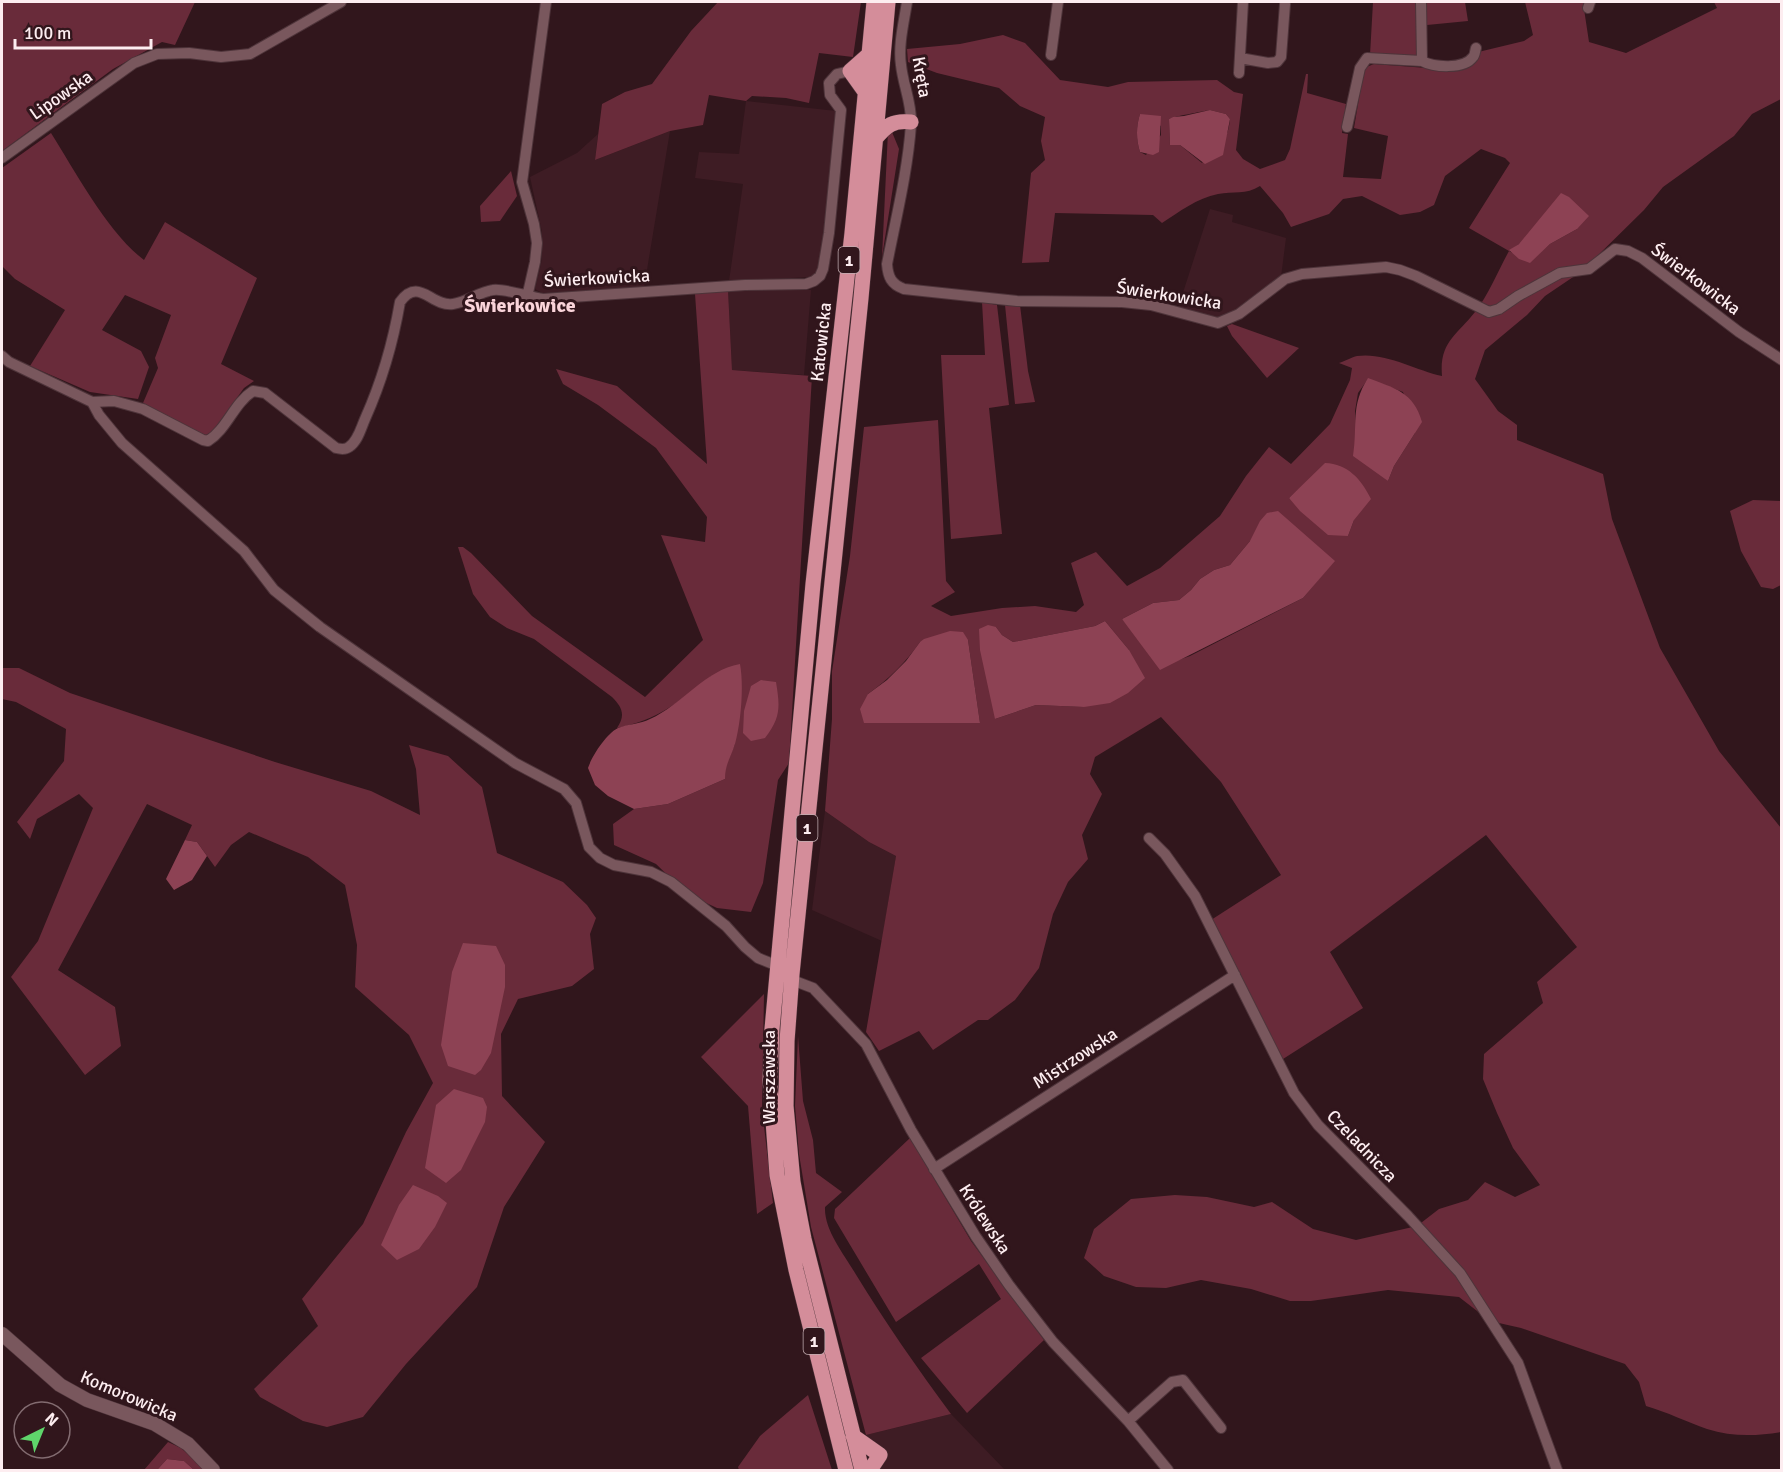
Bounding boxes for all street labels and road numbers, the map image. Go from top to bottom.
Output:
street label: Kręta [908,55,936,99]
street label: Lipowska [25,65,97,125]
street label: Świerkowicka [1647,238,1745,320]
road number: 1 [838,247,860,273]
street label: Świerkowicka [543,264,651,292]
street label: Świerkowicka [1115,276,1223,314]
street label: Katowicka [806,301,836,383]
road number: 1 [796,815,818,841]
street label: Mistrzowska [1029,1023,1121,1093]
street label: Warszawska [758,1030,780,1124]
street label: Czeladnicza [1322,1105,1402,1187]
street label: Królewska [954,1180,1016,1258]
road number: 1 [804,1328,824,1354]
street label: Komorowicka [77,1366,181,1426]

